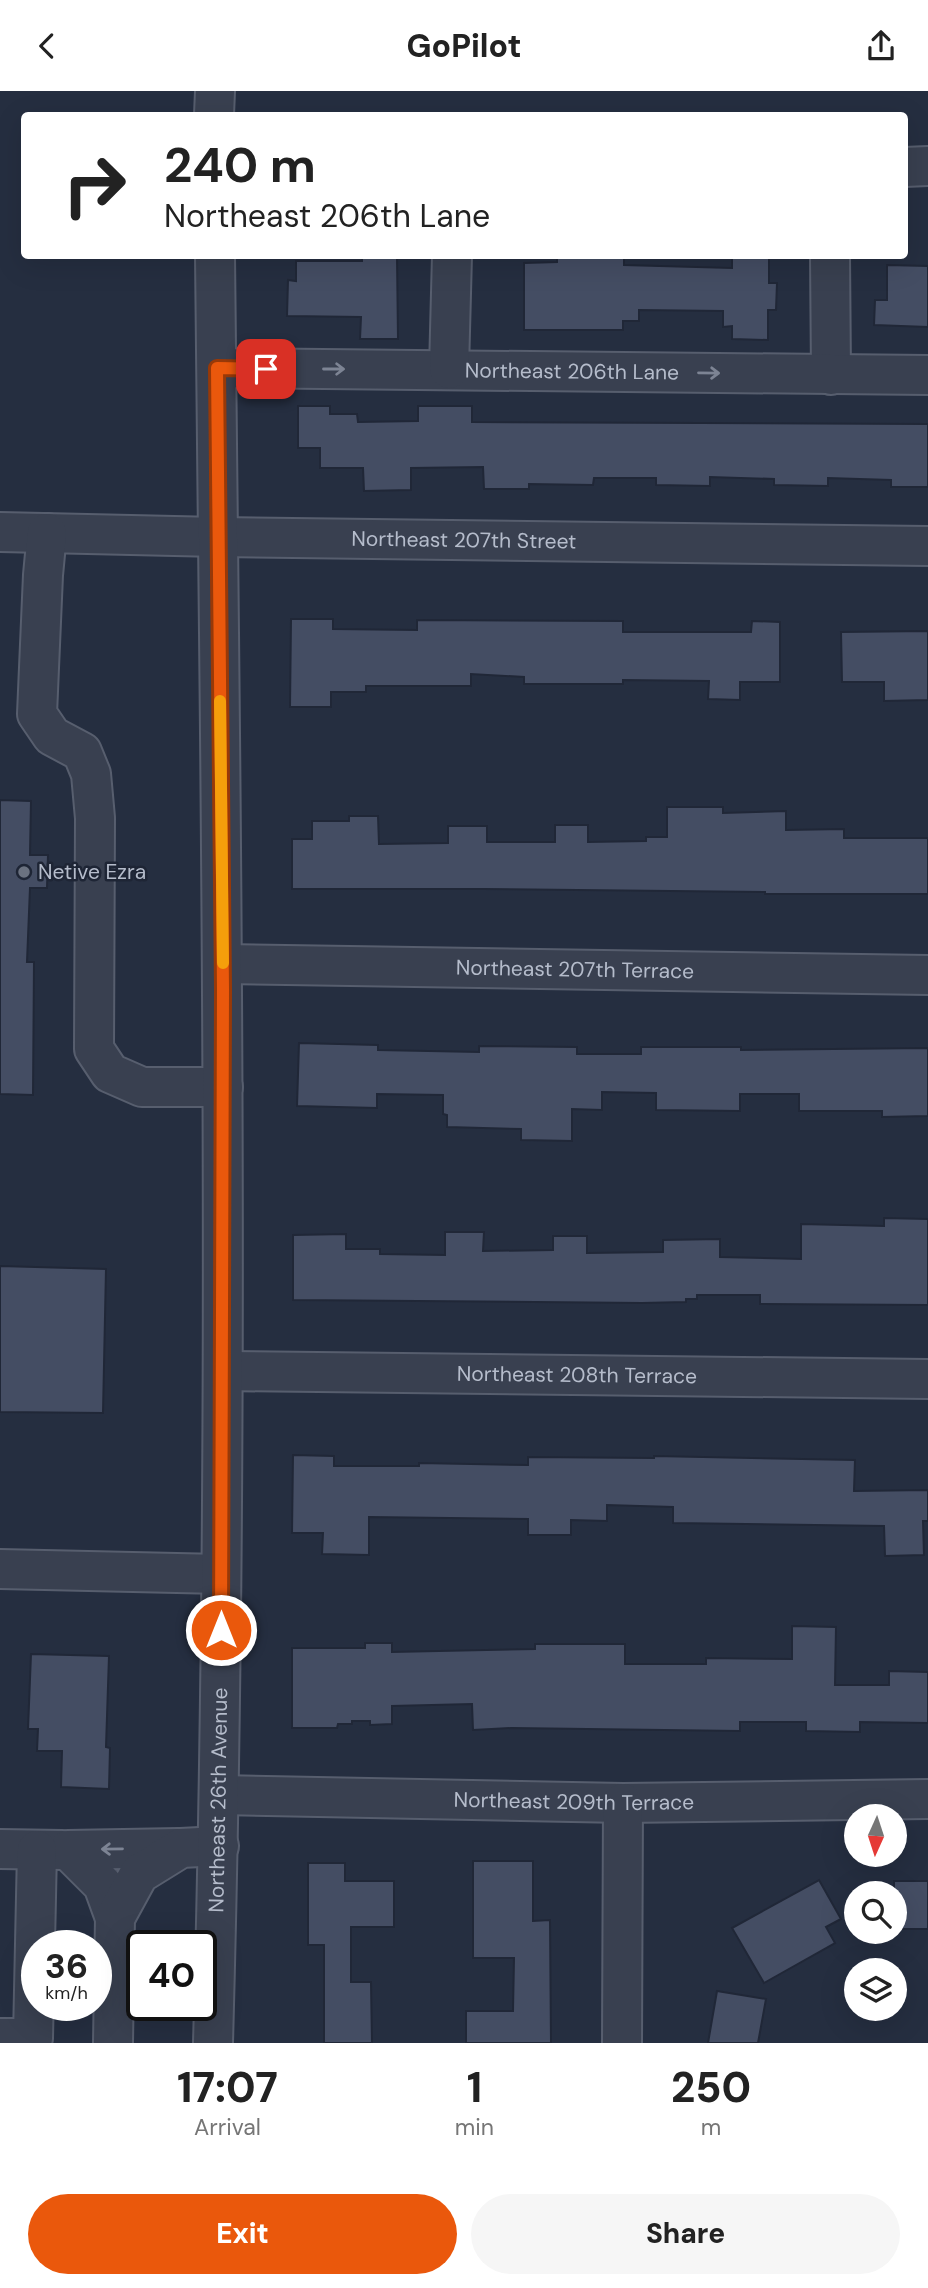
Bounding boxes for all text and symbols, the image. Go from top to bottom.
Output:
text: GoPilot [407,25,521,67]
icon: back [28,27,66,65]
icon: share [862,27,900,65]
text: 240 m [164,133,316,197]
icon: right [49,140,140,231]
text: Northeast 206th Lane [164,195,490,237]
pin [236,339,296,399]
icon: arrive [247,350,285,388]
street label: Northeast 206th Lane [465,356,679,387]
one-way arrow [323,362,346,376]
one-way arrow [697,366,720,380]
street label: Northeast 207th Street [351,525,577,556]
place label: Netive Ezra [38,858,146,886]
marker: Netive Ezra [16,864,32,880]
street label: Northeast 207th Terrace [456,954,694,985]
street label: Northeast 208th Terrace [457,1360,697,1390]
position arrow [184,1593,258,1667]
street label: Northeast 26th Avenue [202,1687,234,1913]
street label: Northeast 209th Terrace [453,1786,694,1817]
north arrow [844,1804,906,1867]
map controls [844,1804,907,2021]
one-way arrow [101,1843,124,1856]
button: search [844,1881,907,1944]
speed limit sign: 40 [126,1930,217,2021]
text: 36 [45,1943,88,1989]
button: layers [844,1958,907,2021]
text: km/h [45,1981,88,2005]
text: 17:07 [177,2060,278,2115]
text: 1 [467,2060,482,2115]
text: 250 [671,2060,751,2115]
text: Arrival [194,2112,261,2142]
text: min [455,2112,494,2142]
text: m [701,2112,721,2142]
button: Exit [28,2194,457,2274]
button: Share [471,2194,900,2274]

